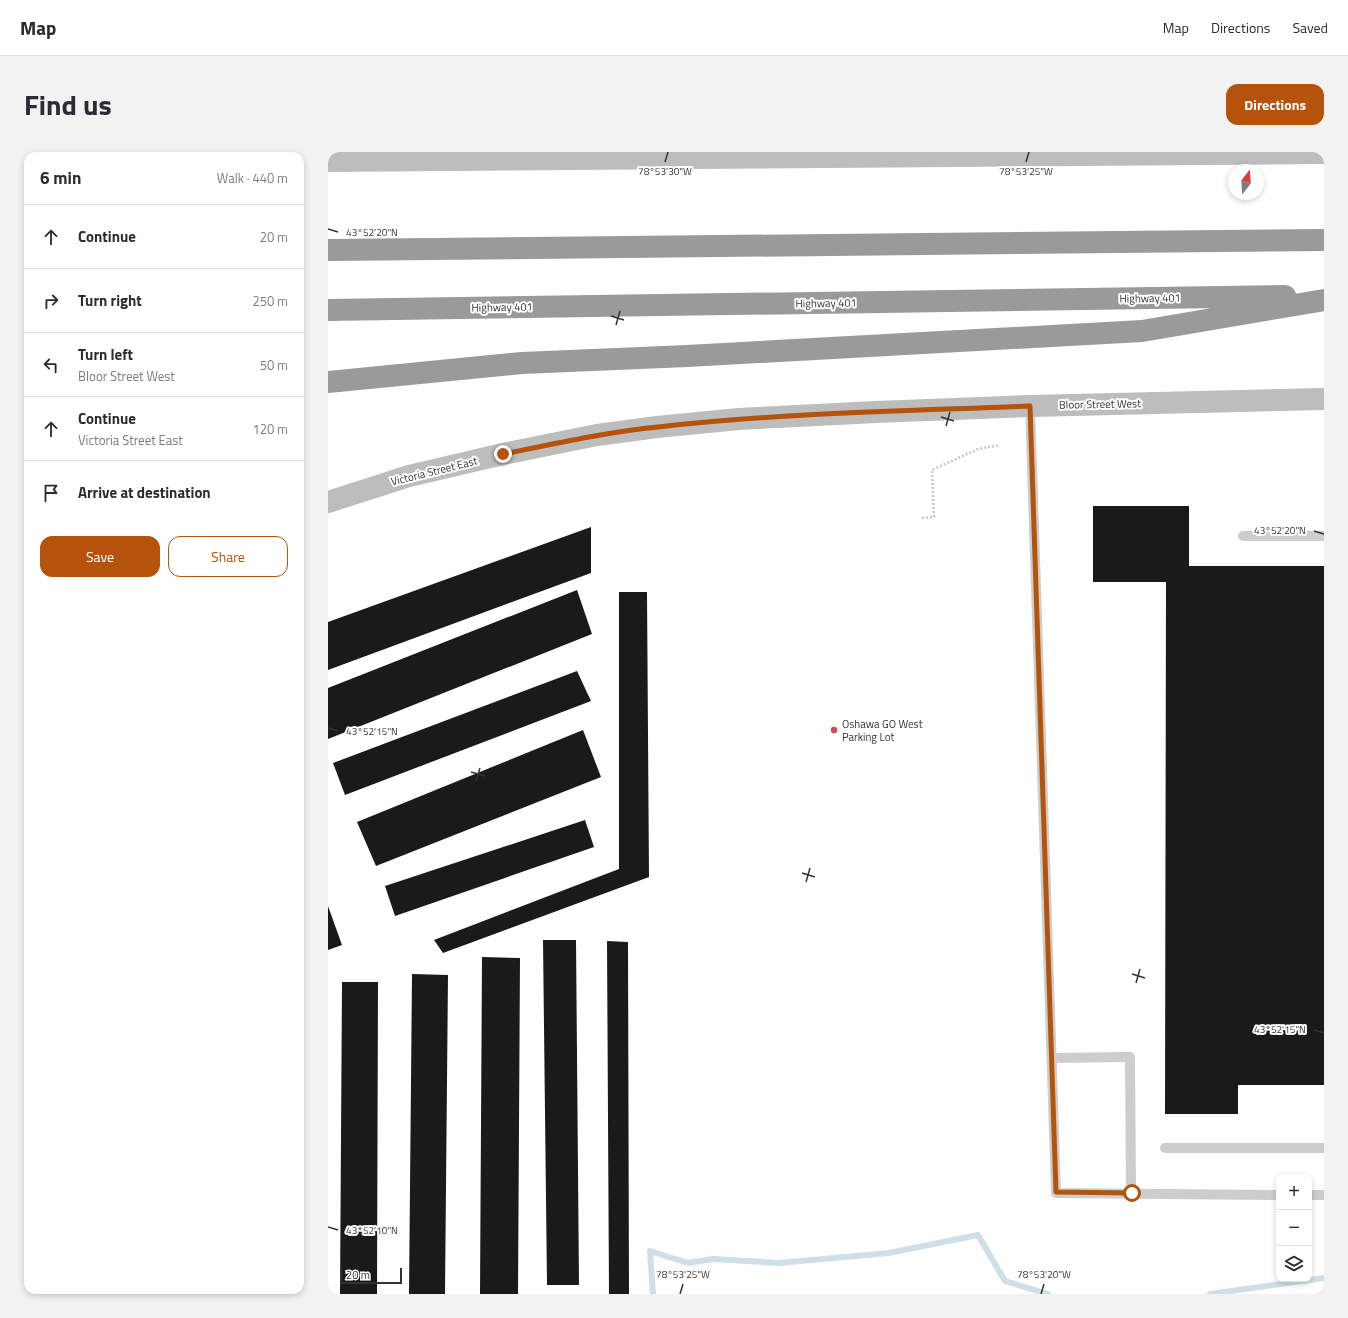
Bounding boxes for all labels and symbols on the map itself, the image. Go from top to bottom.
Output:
text: 78°53'30"W [638,164,692,179]
text: 78°53'25"W [999,164,1053,179]
north arrow [1228,164,1264,200]
text: 43°52'20"N [346,225,398,240]
street label: Highway 401 [1119,289,1181,307]
street label: Highway 401 [795,294,857,312]
street label: Highway 401 [471,298,533,316]
street label: Bloor Street West [1059,395,1141,413]
route end [494,445,512,463]
street label: Victoria Street East [389,452,479,490]
text: 43°52'20"N [1254,523,1306,538]
place label: Oshawa GO West Parking Lot [842,716,923,745]
text: 43°52'15"N [346,724,398,739]
marker: Oshawa GO West Parking Lot [829,725,839,735]
text: 43°52'15"N [1254,1022,1306,1037]
route start [1123,1184,1141,1202]
text: 43°52'10"N [346,1223,398,1238]
scale bar [340,1266,402,1285]
text: 78°53'25"W [656,1267,710,1282]
text: 78°53'20"W [1017,1267,1071,1282]

